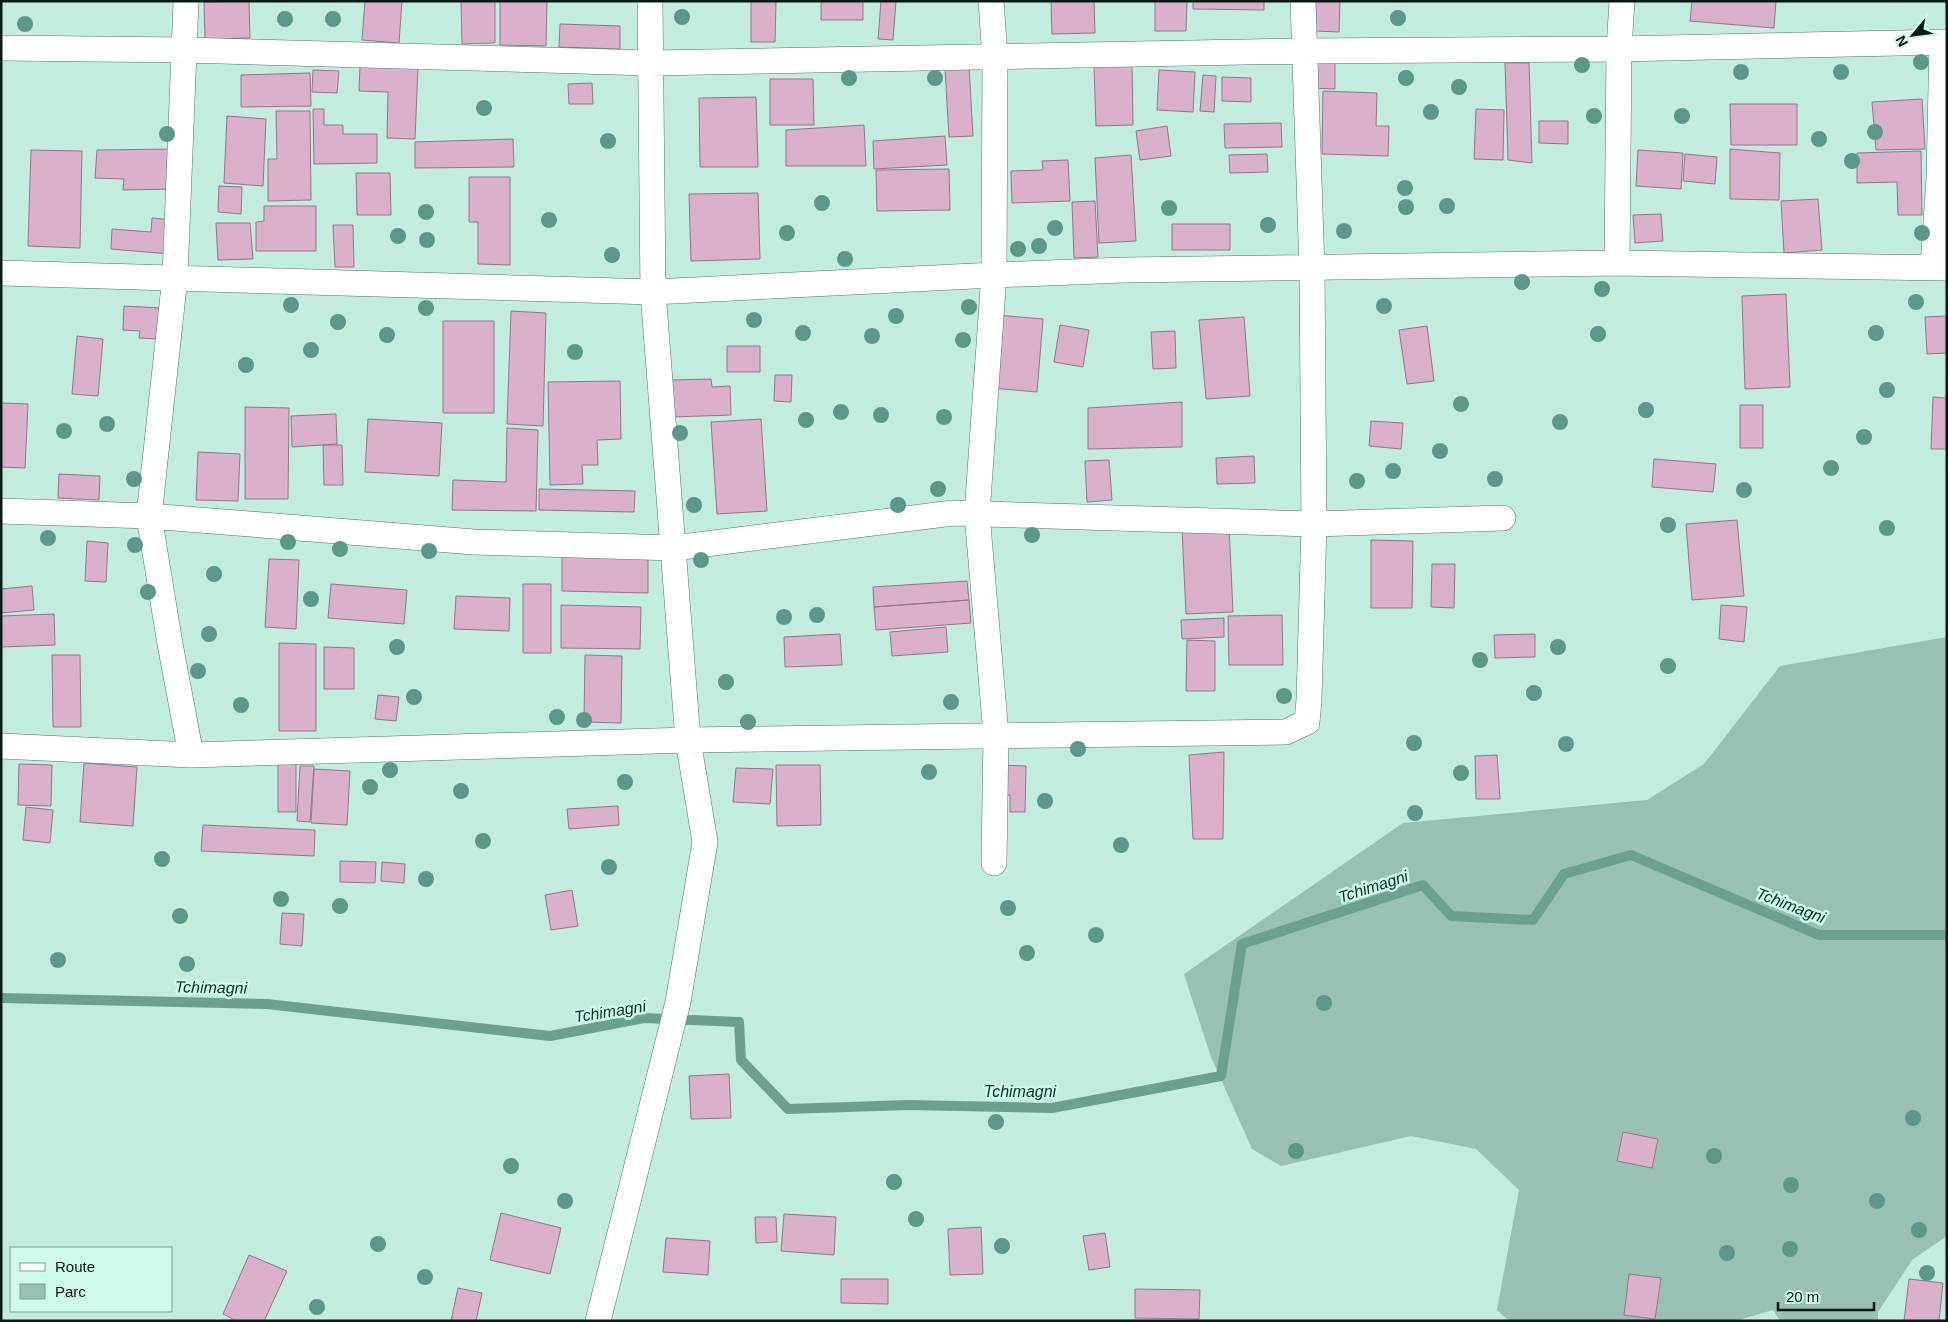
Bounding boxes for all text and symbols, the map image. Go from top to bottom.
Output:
north arrow [1888,10,1938,60]
text: N [1892,33,1911,50]
water label: Tchimagni [1336,867,1411,906]
water label: Tchimagni [1754,885,1828,927]
water label: Tchimagni [175,978,248,997]
water label: Tchimagni [573,997,648,1026]
water label: Tchimagni [984,1083,1057,1100]
legend [10,1247,172,1312]
text: Route [55,1258,95,1275]
scale bar [1778,1280,1874,1312]
text: Parc [55,1283,86,1300]
text: 20 m [1786,1288,1819,1305]

